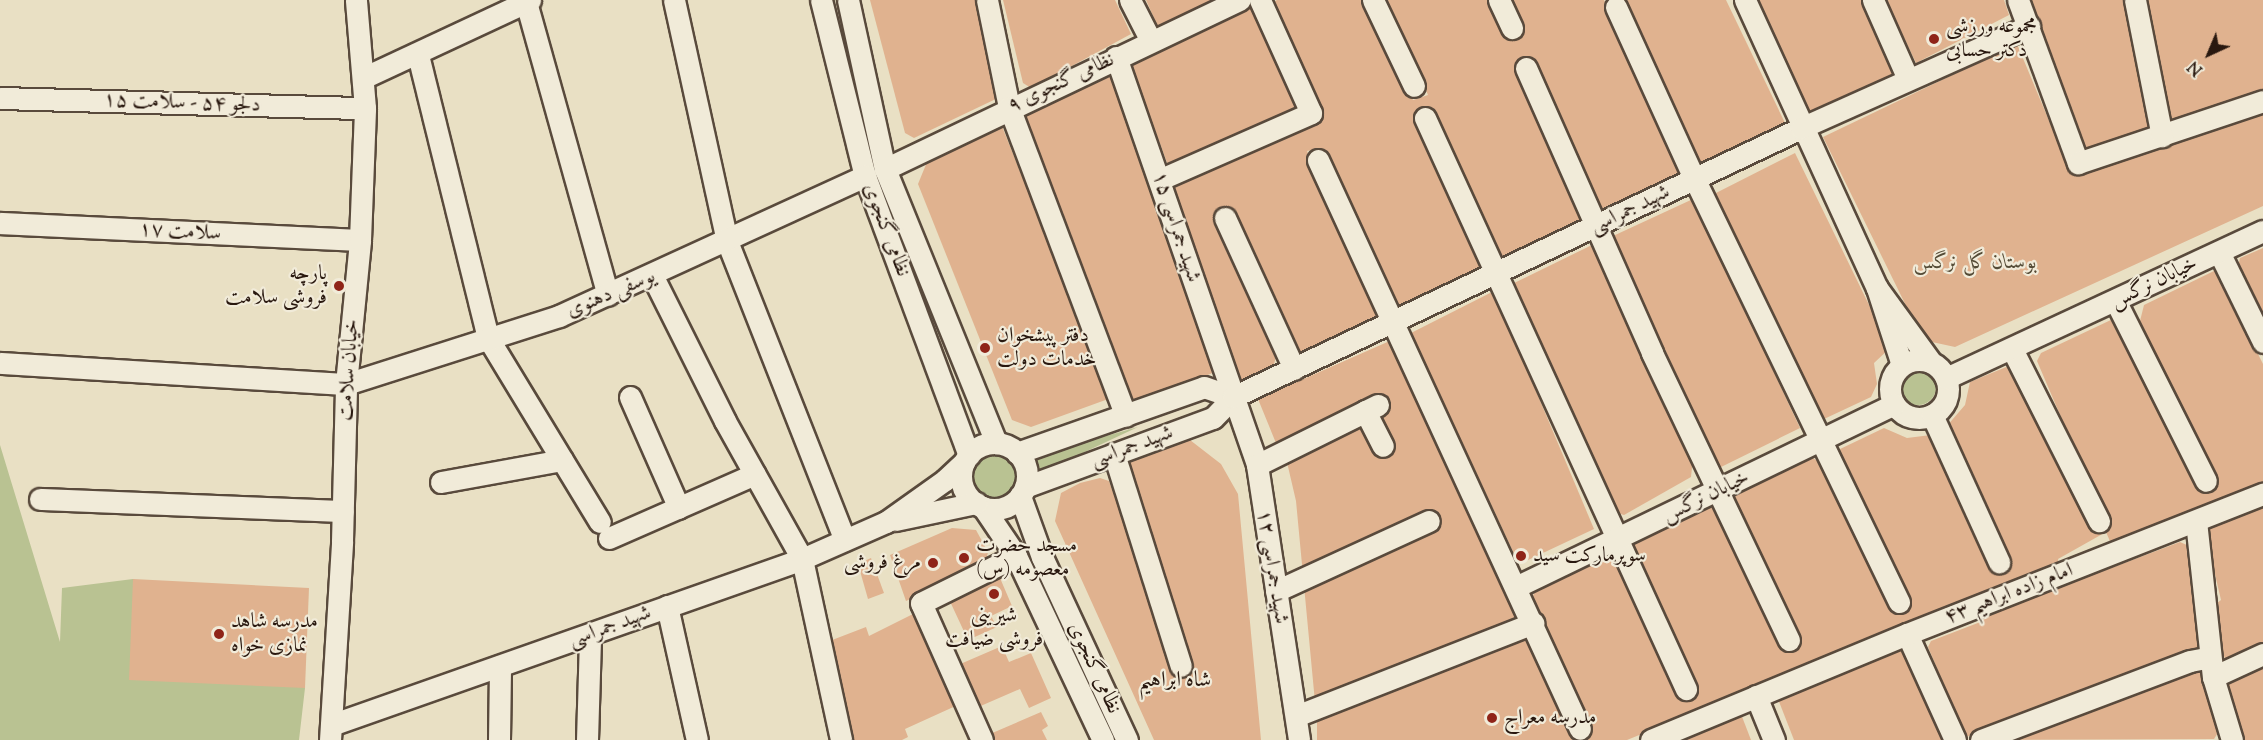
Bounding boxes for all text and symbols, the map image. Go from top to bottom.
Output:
place label: مجموعه ورزشی دکتر حسابی [1946,14,2037,64]
north arrow [2179,24,2239,84]
marker: مجموعه ورزشی دکتر حسابی [1927,32,1941,46]
street label: نظامی گنجوی ۹ [1004,47,1118,119]
text: N [2184,55,2209,80]
street label: دلجو ۵۴ - سلامت ۱۵ [103,88,261,118]
street label: شهید جمراسی ۱۵ [1146,168,1206,286]
street label: نظامی گنجوی [857,180,915,280]
street label: شهید جمراسی [1586,180,1674,240]
street label: سلامت ۱۷ [138,217,222,247]
park label: بوستان گل نرگس [1913,250,2037,276]
street label: خیابان نرگس [2106,251,2202,315]
place label: پارچه فروشی سلامت [225,261,327,311]
street label: یوسفی دهنوی [563,264,659,324]
marker: پارچه فروشی سلامت [332,279,346,293]
street label: خیابان سلامت [333,318,365,422]
place label: دفتر پیشخوان خدمات دولت [997,323,1097,373]
marker: دفتر پیشخوان خدمات دولت [978,341,992,355]
street label: شهید جمراسی [1087,420,1177,474]
street label: خیابان نرگس [1658,465,1754,529]
street label: شهید جمراسی ۱۲ [1251,508,1293,626]
place label: مسجد حضرت معصومه (س) [976,533,1077,583]
place label: سوپرمارکت سید [1533,543,1646,569]
marker: سوپرمارکت سید [1514,549,1528,563]
place label: مرغ فروشی [844,550,921,576]
marker: مسجد حضرت معصومه (س) [957,551,971,565]
marker: مرغ فروشی [926,556,940,570]
street label: امام زاده ابراهیم ۴۳ [1941,558,2077,630]
marker: شیرینی فروشی ضیافت [987,587,1001,601]
street label: شهید جمراسی [565,600,655,654]
place label: شیرینی فروشی ضیافت [945,603,1043,653]
place label: مدرسه شاهد نمازی خواه [231,609,318,659]
street label: نظامی گنجوی [1062,618,1126,718]
marker: مدرسه شاهد نمازی خواه [212,627,226,641]
district label: شاه ابراهیم [1139,669,1211,695]
place label: مدرسه معراج [1504,705,1596,731]
marker: مدرسه معراج [1485,711,1499,725]

